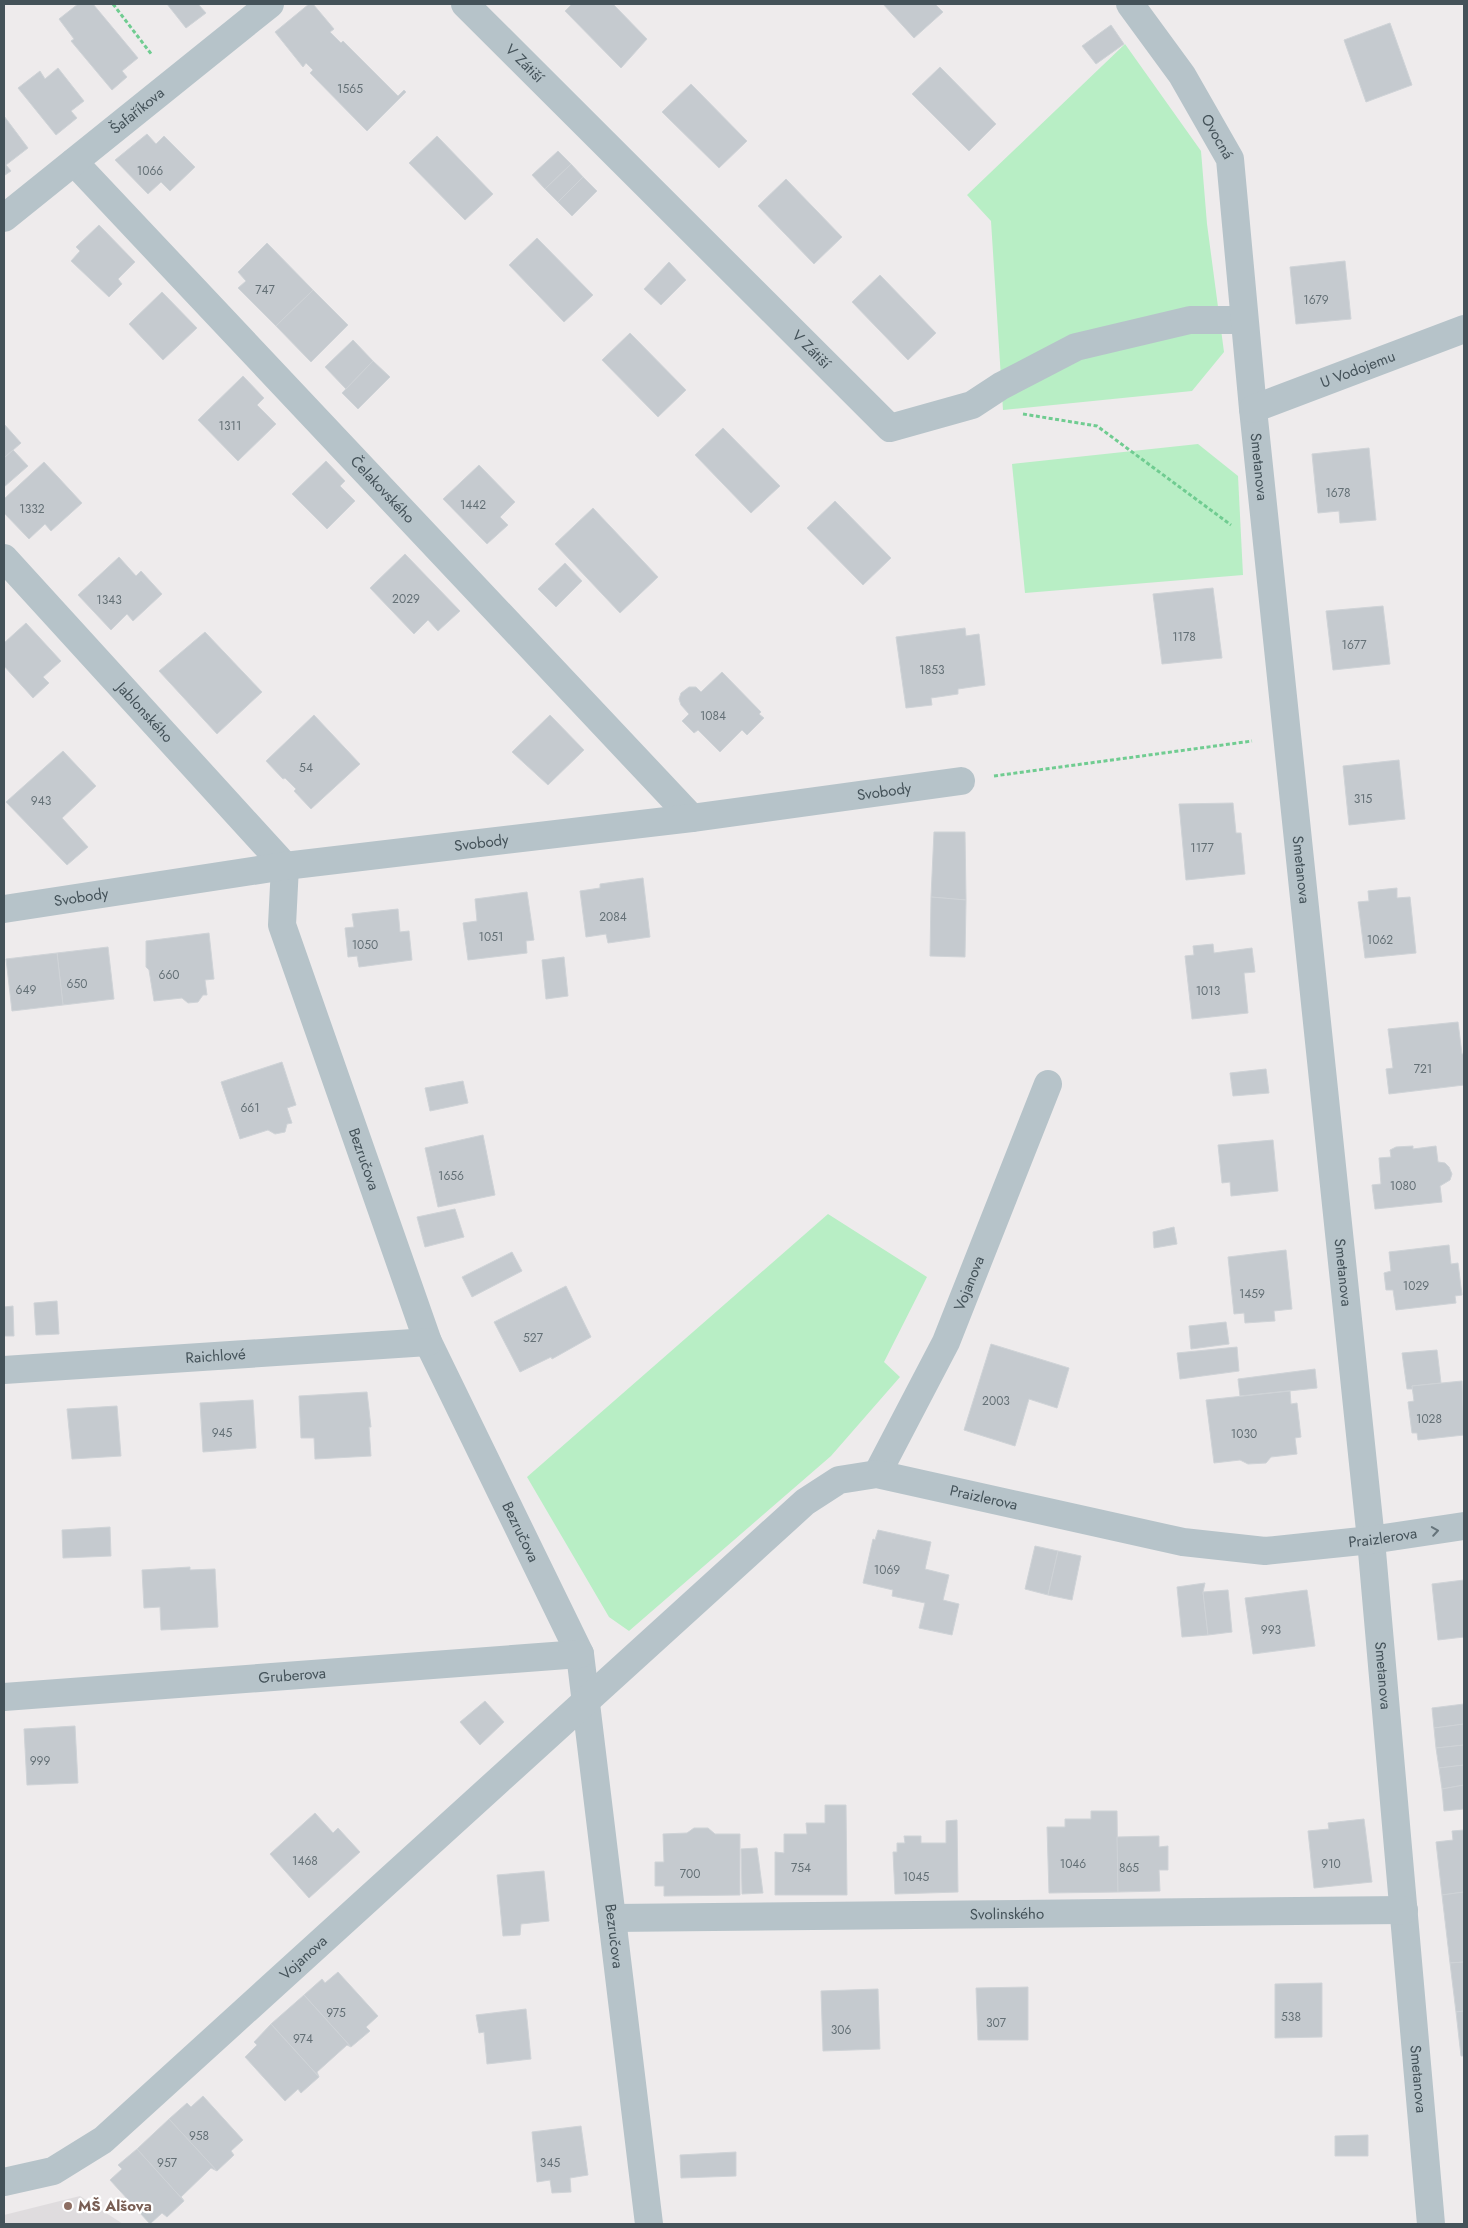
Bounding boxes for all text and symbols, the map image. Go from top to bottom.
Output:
street label: V Zátiší [500,39,550,89]
house number: 1565 [337,80,363,98]
street label: Šafaříkova [105,82,169,140]
street label: Ovocná [1196,110,1239,163]
house number: 1066 [137,162,163,180]
house number: 747 [255,281,275,299]
house number: 1679 [1303,291,1329,309]
street label: V Zátiší [787,325,836,375]
street label: U Vodojemu [1317,345,1398,394]
house number: 1311 [219,417,241,435]
street label: Smetanova [1245,432,1274,502]
street label: Čelakovského [345,451,420,528]
house number: 1678 [1325,484,1351,502]
house number: 1442 [460,496,486,514]
house number: 1332 [19,500,45,518]
house number: 2029 [392,590,420,608]
house number: 1343 [96,591,122,609]
house number: 1178 [1172,628,1196,646]
house number: 1677 [1342,636,1367,654]
house number: 1853 [919,661,945,679]
street label: Jablonského [110,676,178,748]
house number: 1084 [700,707,726,725]
house number: 54 [299,759,313,777]
street label: Svobody [855,777,913,806]
house number: 315 [1354,790,1373,808]
house number: 943 [31,792,52,810]
street label: Svobody [453,829,510,857]
street label: Smetanova [1287,835,1316,905]
house number: 1177 [1190,839,1214,857]
street label: Svobody [52,882,110,912]
house number: 2084 [599,908,627,926]
house number: 1051 [479,928,503,946]
house number: 1062 [1367,931,1393,949]
house number: 1050 [352,936,378,954]
house number: 660 [158,966,180,984]
house number: 650 [67,975,87,993]
house number: 649 [16,981,36,999]
house number: 1013 [1196,982,1221,1000]
house number: 721 [1414,1060,1432,1078]
house number: 661 [240,1099,260,1117]
street label: Bezručova [343,1125,385,1193]
house number: 1656 [438,1167,464,1185]
house number: 1080 [1390,1177,1416,1195]
street label: Smetanova [1329,1237,1358,1308]
street label: Vojanova [948,1253,990,1314]
house number: 1029 [1403,1277,1429,1295]
house number: 1459 [1239,1285,1265,1303]
house number: 527 [523,1329,544,1347]
street label: Raichlové [185,1343,247,1369]
house number: 2003 [982,1392,1010,1410]
house number: 1028 [1416,1410,1442,1428]
house number: 945 [212,1424,233,1442]
house number: 1030 [1231,1425,1257,1443]
street label: Praizlerova [948,1480,1020,1516]
street label: Bezručova [496,1498,545,1566]
street label: Praizlerova [1347,1522,1418,1553]
one-way arrow [1431,1526,1439,1536]
house number: 1069 [874,1561,900,1579]
house number: 993 [1261,1621,1282,1639]
street label: Smetanova [1369,1641,1397,1710]
street label: Gruberova [258,1662,327,1689]
house number: 999 [30,1752,50,1770]
house number: 1468 [292,1852,318,1870]
house number: 1046 [1060,1855,1086,1873]
house number: 910 [1321,1855,1341,1873]
house number: 754 [791,1859,811,1877]
house number: 865 [1119,1859,1139,1877]
house number: 700 [680,1865,700,1883]
house number: 1045 [903,1868,929,1886]
street label: Bezručova [599,1903,629,1970]
street label: Svolinského [970,1903,1044,1925]
street label: Vojanova [275,1930,332,1985]
house number: 975 [326,2004,346,2022]
house number: 538 [1281,2008,1301,2026]
house number: 307 [986,2014,1007,2032]
house number: 306 [831,2021,851,2039]
house number: 974 [293,2030,313,2048]
street label: Smetanova [1404,2044,1432,2114]
house number: 958 [189,2127,209,2145]
house number: 957 [157,2154,178,2172]
house number: 345 [540,2154,560,2172]
place label: MŠ Alšova [78,2195,152,2217]
marker: MŠ Alšova [62,2200,74,2212]

